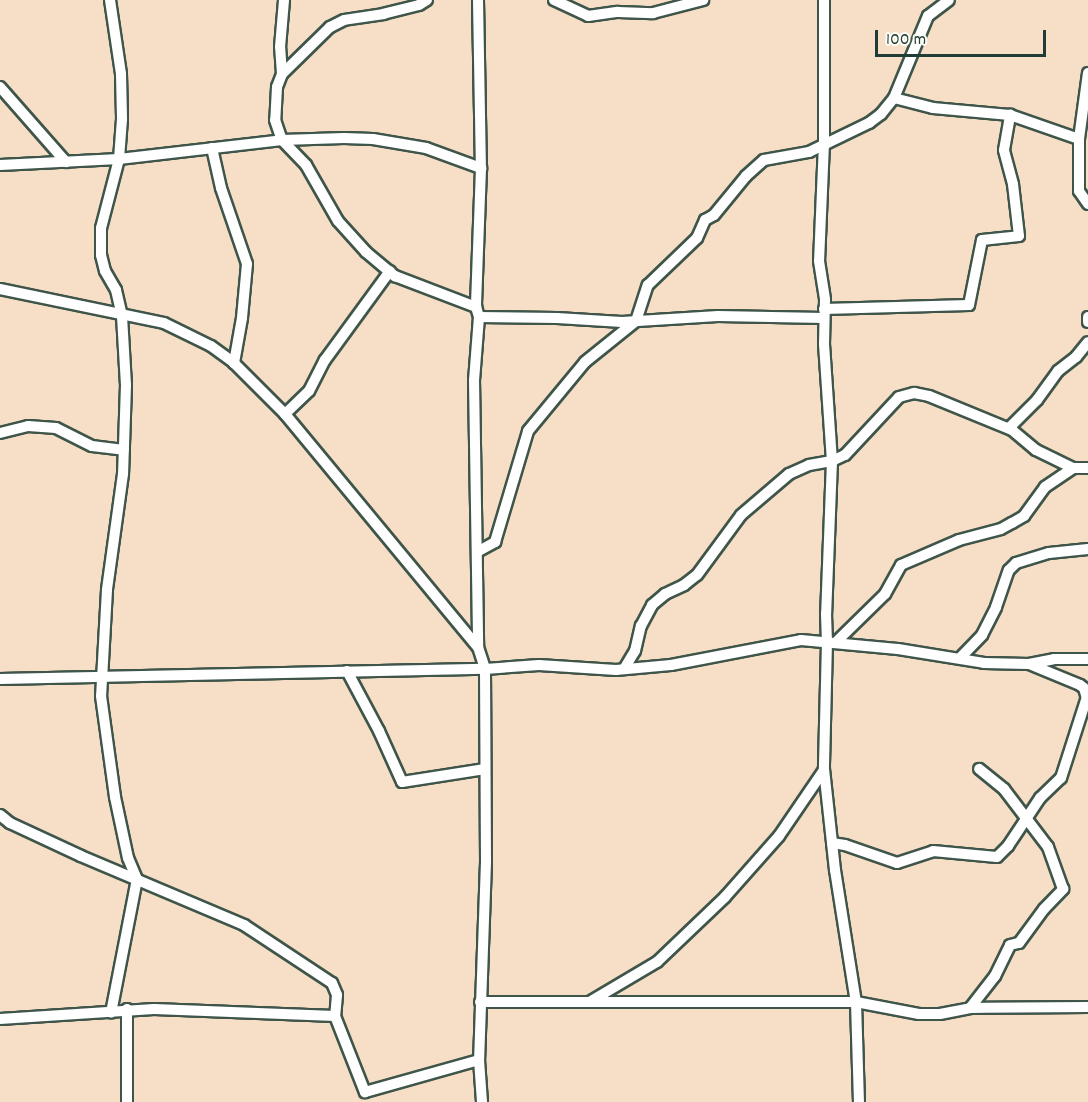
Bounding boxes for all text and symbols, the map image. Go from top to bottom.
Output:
scale bar [878,18,1049,56]
text: 100 m [886,28,926,53]

